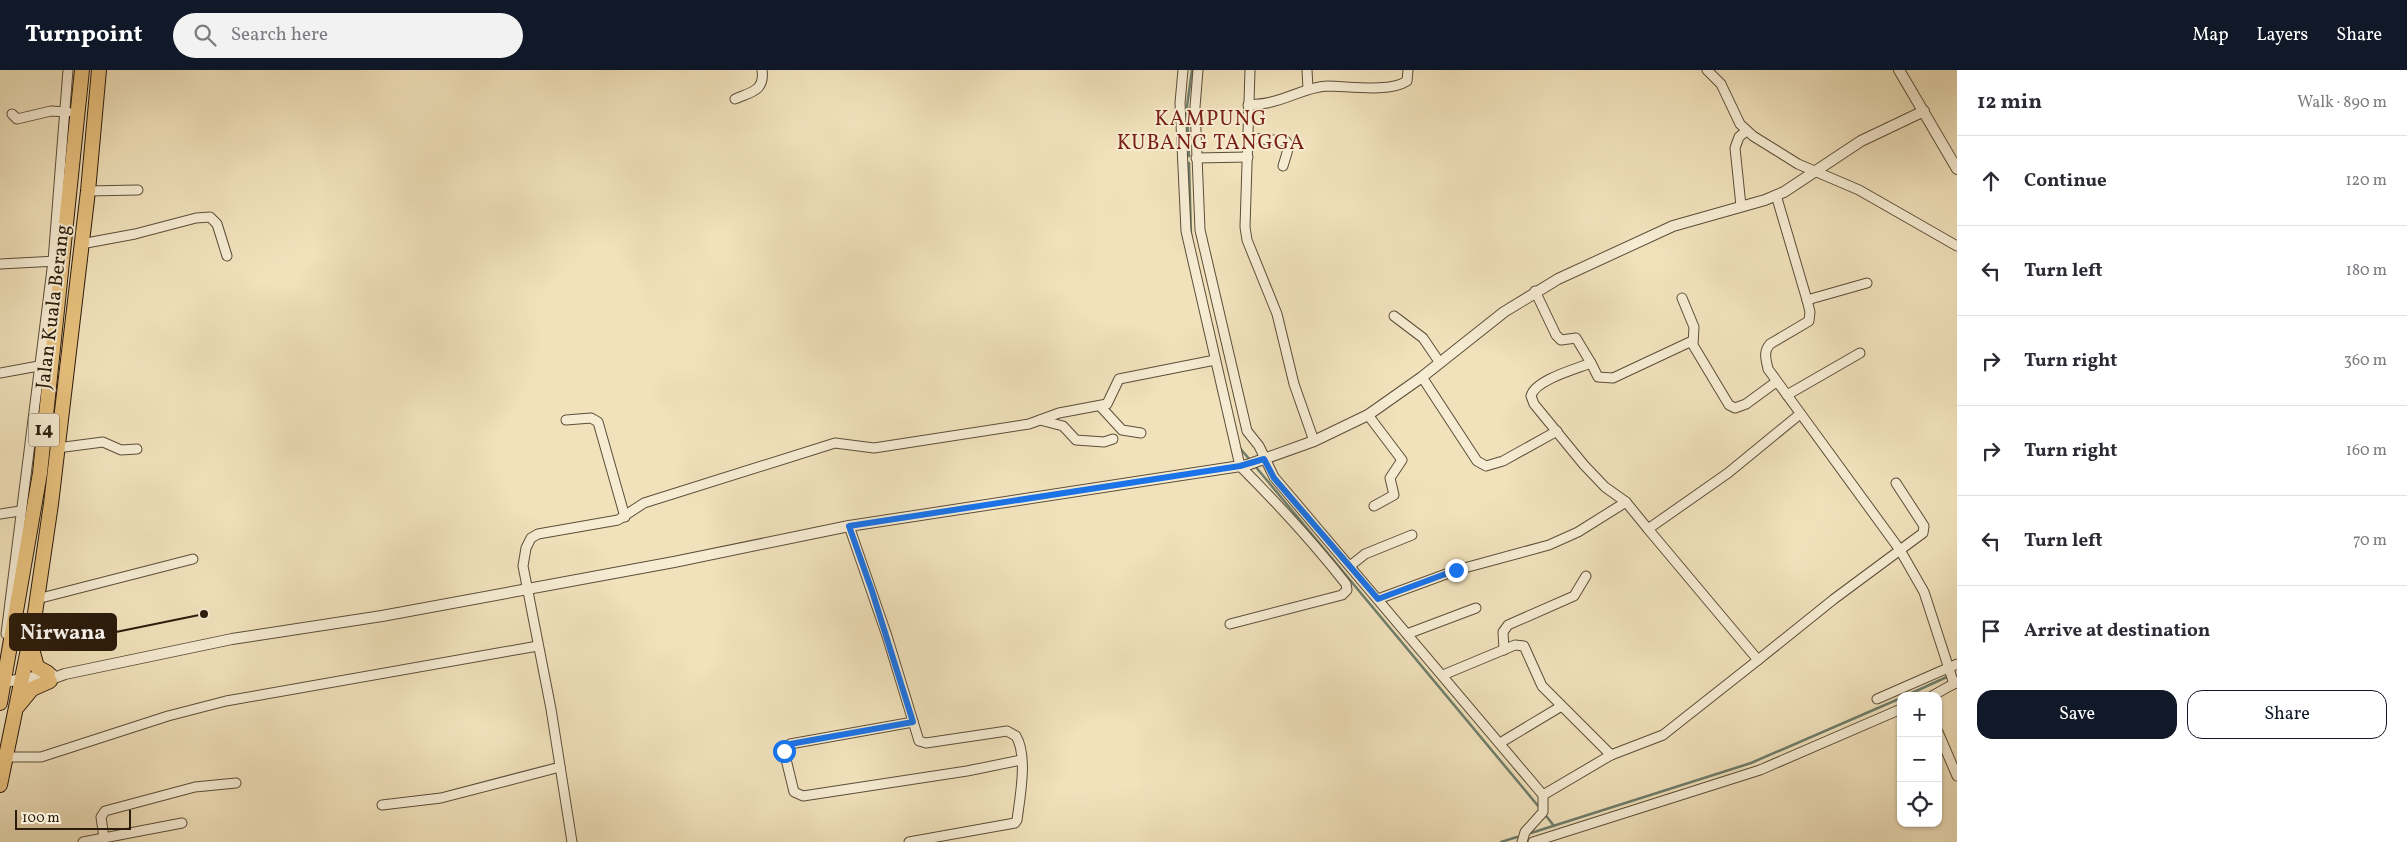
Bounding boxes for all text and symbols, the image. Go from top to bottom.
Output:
search box [173,13,523,58]
text: Turnpoint [25,18,143,52]
icon: search [191,21,219,49]
text: Search here [231,22,328,48]
text: Map [2192,23,2228,48]
text: Layers [2256,23,2308,48]
text: Share [2336,23,2382,48]
text: 12 min [1977,88,2042,117]
text: Walk · 890 m [2297,92,2387,114]
district label: KAMPUNG KUBANG TANGGA [1117,105,1305,158]
icon: ahead [1977,167,2005,195]
text: Continue [2024,168,2107,194]
text: 120 m [2345,170,2387,192]
street label: Jalan Kuala Berang [30,223,78,391]
icon: left [1977,257,2005,285]
text: Turn left [2024,258,2103,284]
text: 180 m [2346,260,2387,282]
icon: right [1977,347,2005,375]
text: Turn right [2024,348,2117,374]
text: 360 m [2344,350,2387,372]
road number: 14 [29,414,59,446]
icon: right [1977,437,2005,465]
text: Turn right [2024,438,2117,464]
text: 160 m [2346,440,2387,462]
icon: left [1977,527,2005,555]
text: Turn left [2024,528,2103,554]
text: 70 m [2353,530,2387,552]
route end [1445,559,1468,582]
callout: Nirwana [10,614,116,650]
icon: arrive [1977,617,2005,645]
text: Arrive at destination [2024,618,2210,644]
text: Nirwana [20,619,106,648]
button: Save [1977,690,2177,739]
button: Share [2187,690,2387,739]
map controls [1897,692,1942,827]
button: + [1897,692,1942,737]
button: − [1897,737,1942,782]
route start [773,740,796,763]
button: locate [1897,782,1942,827]
scale bar [15,807,131,830]
text: 100 m [22,809,60,828]

